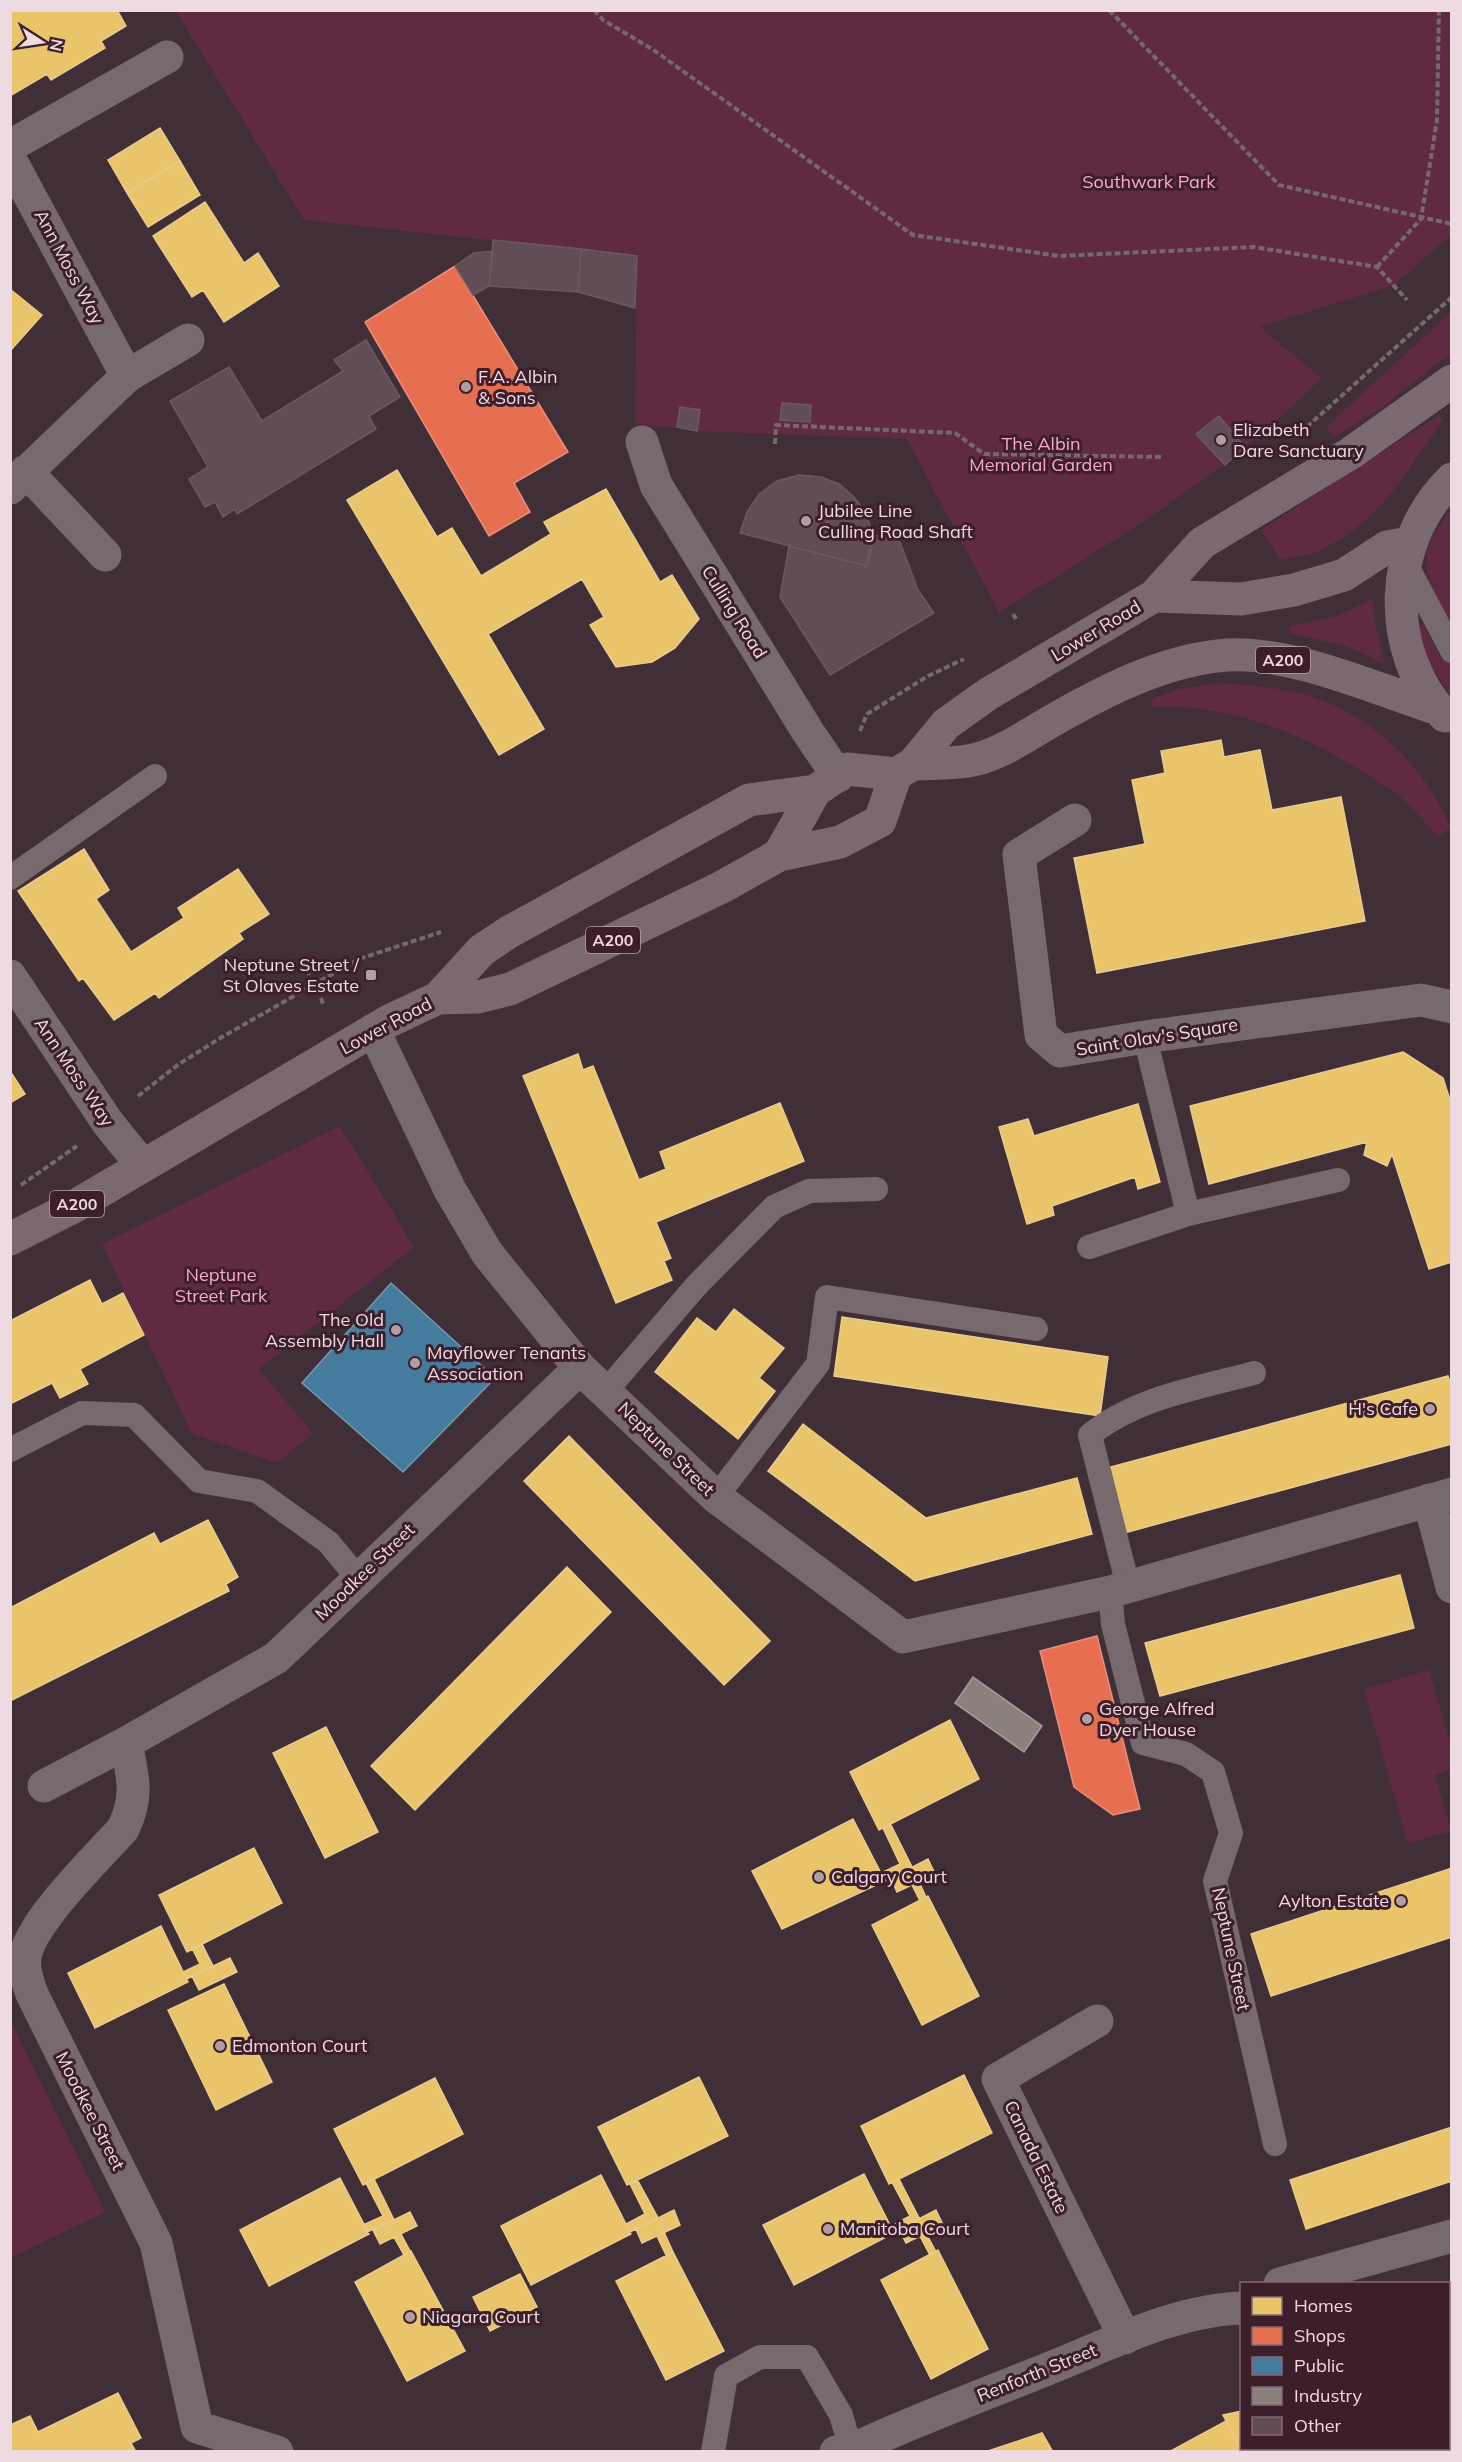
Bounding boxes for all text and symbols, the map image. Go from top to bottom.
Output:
north arrow [12,12,72,72]
text: N [46,37,68,53]
park label: Southwark Park [1082,170,1216,193]
street label: Ann Moss Way [30,205,110,328]
place label: F.A. Albin & Sons [478,365,558,409]
marker: F.A. Albin & Sons [459,380,473,394]
place label: Elizabeth Dare Sanctuary [1233,418,1364,462]
park label: The Albin Memorial Garden [969,432,1113,476]
marker: Elizabeth Dare Sanctuary [1214,433,1228,447]
place label: Jubilee Line Culling Road Shaft [818,499,973,543]
marker: Jubilee Line Culling Road Shaft [799,514,813,528]
street label: Culling Road [697,561,772,663]
street label: Lower Road [1047,595,1145,666]
road number: A200 [1256,647,1310,673]
road number: A200 [586,927,640,953]
place label: Neptune Street / St Olaves Estate [223,953,360,997]
marker: Neptune Street / St Olaves Estate [364,968,378,982]
street label: Lower Road [336,992,436,1059]
street label: Saint Olav's Square [1074,1012,1239,1061]
street label: Ann Moss Way [29,1013,120,1131]
road number: A200 [50,1191,104,1217]
park label: Neptune Street Park [175,1263,268,1307]
place label: The Old Assembly Hall [265,1308,384,1352]
marker: The Old Assembly Hall [389,1323,403,1337]
place label: Mayflower Tenants Association [427,1341,586,1385]
marker: Mayflower Tenants Association [408,1356,422,1370]
street label: Neptune Street [613,1397,719,1500]
place label: H's Cafe [1348,1397,1418,1420]
marker: H's Cafe [1423,1402,1437,1416]
street label: Moodkee Street [310,1518,419,1625]
place label: George Alfred Dyer House [1099,1697,1215,1741]
marker: George Alfred Dyer House [1080,1712,1094,1726]
place label: Calgary Court [831,1865,947,1888]
marker: Calgary Court [812,1870,826,1884]
street label: Neptune Street [1207,1885,1256,2013]
place label: Aylton Estate [1278,1889,1389,1912]
marker: Aylton Estate [1394,1894,1408,1908]
place label: Edmonton Court [232,2034,367,2057]
marker: Edmonton Court [213,2039,227,2053]
street label: Moodkee Street [51,2048,130,2174]
street label: Canada Estate [999,2097,1074,2217]
place label: Manitoba Court [840,2217,970,2240]
marker: Manitoba Court [821,2222,835,2236]
legend [1240,2282,1450,2450]
text: Homes [1294,2294,1353,2317]
place label: Niagara Court [422,2305,540,2328]
marker: Niagara Court [403,2310,417,2324]
text: Shops [1294,2324,1346,2347]
street label: Renforth Street [974,2338,1100,2407]
text: Public [1294,2354,1344,2377]
text: Industry [1294,2384,1363,2407]
text: Other [1294,2414,1342,2437]

